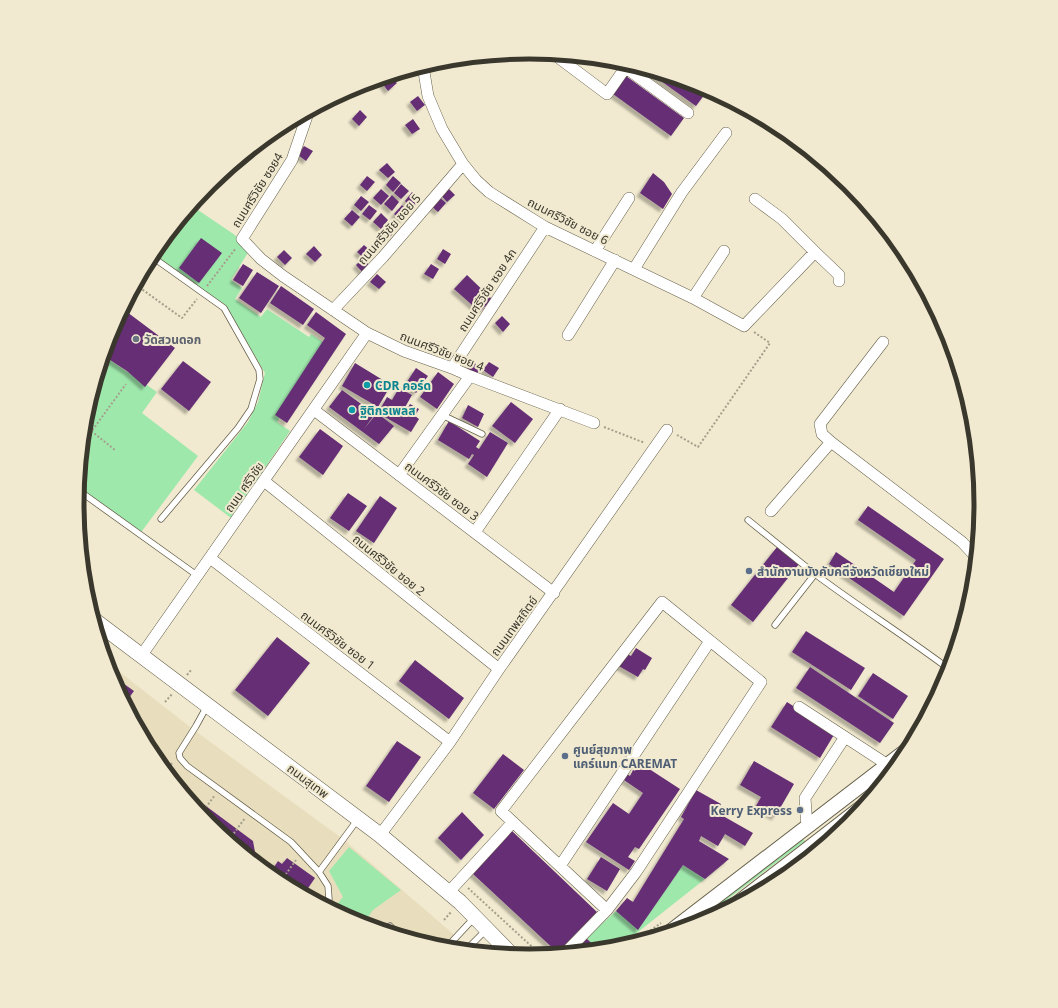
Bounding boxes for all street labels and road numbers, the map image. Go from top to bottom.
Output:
street label: ถนนศรีวิชัย ซอย4 [227,149,287,231]
street label: ถนนศรีวิชัย ซอย 5 [353,190,425,268]
street label: ถนนศรีวิชัย ซอย 6 [525,193,612,249]
street label: ถนนศรีวิชัย ซอย 4ก [454,245,520,335]
street label: ถนนศรีวิชัย ซอย 4 [398,327,487,375]
street label: ถนน ศรีวิชัย [220,458,268,516]
street label: ถนนศรีวิชัย ซอย 3 [401,458,483,525]
street label: ถนนศรีวิชัย ซอย 2 [349,530,429,600]
street label: ถนนเทพสถิตย์ [487,593,541,659]
street label: ถนนศรีวิชัย ซอย 1 [297,607,379,673]
street label: ถนนสุเทพ [284,760,332,802]

